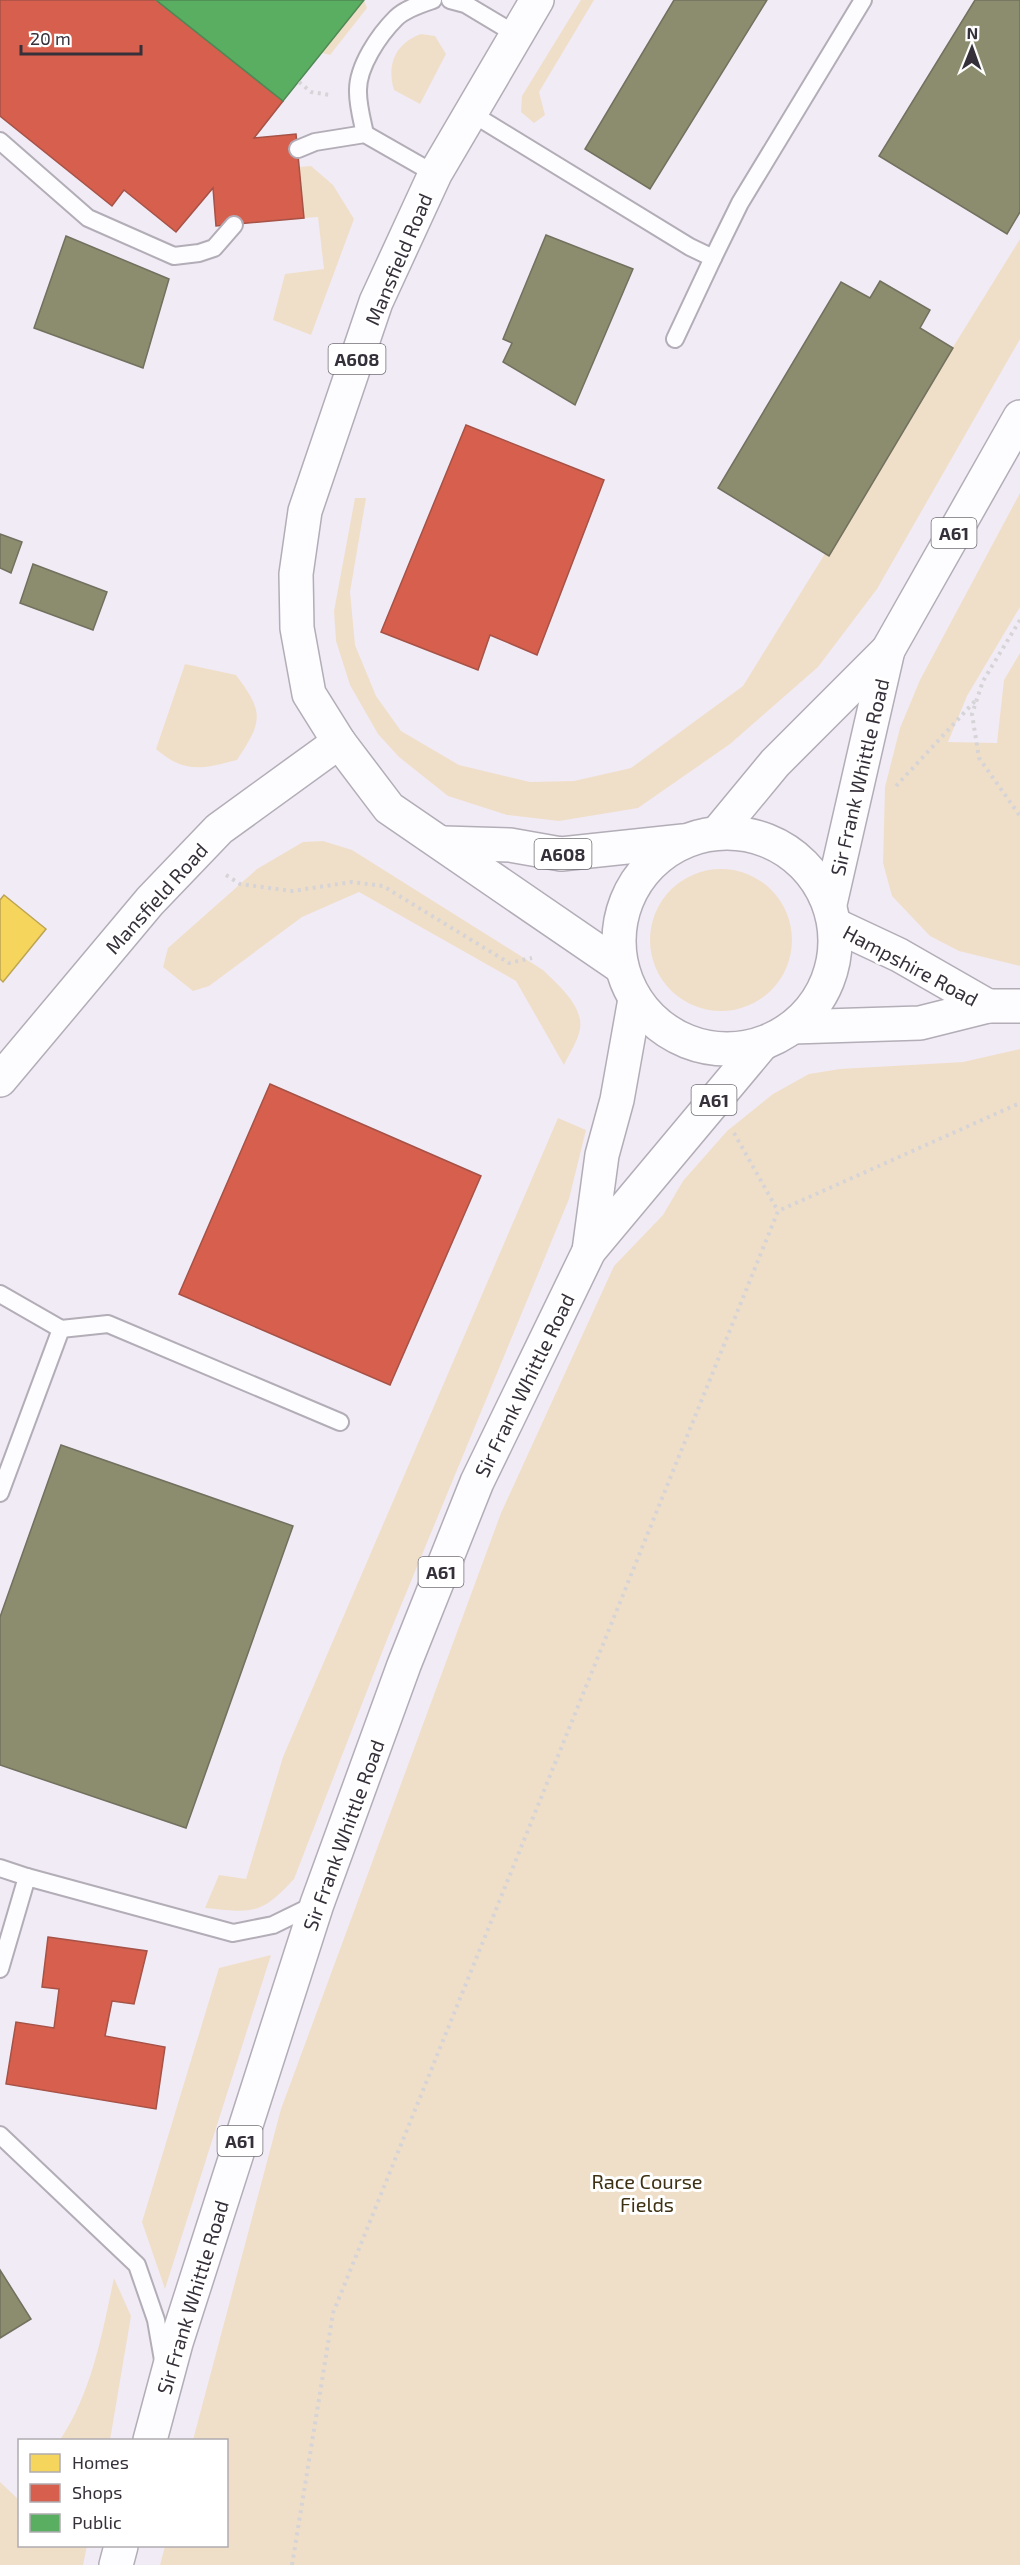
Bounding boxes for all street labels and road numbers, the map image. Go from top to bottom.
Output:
street label: Mansfield Road [359,189,437,329]
road number: A608 [328,344,386,374]
road number: A61 [932,518,976,548]
street label: Sir Frank Whittle Road [825,676,893,878]
street label: Mansfield Road [100,838,212,958]
road number: A608 [534,839,592,869]
street label: Hampshire Road [839,919,983,1011]
road number: A61 [692,1085,736,1115]
street label: Sir Frank Whittle Road [469,1289,579,1481]
road number: A61 [418,1557,464,1587]
street label: Sir Frank Whittle Road [297,1736,389,1934]
road number: A61 [218,2126,262,2156]
street label: Sir Frank Whittle Road [151,2197,233,2397]

